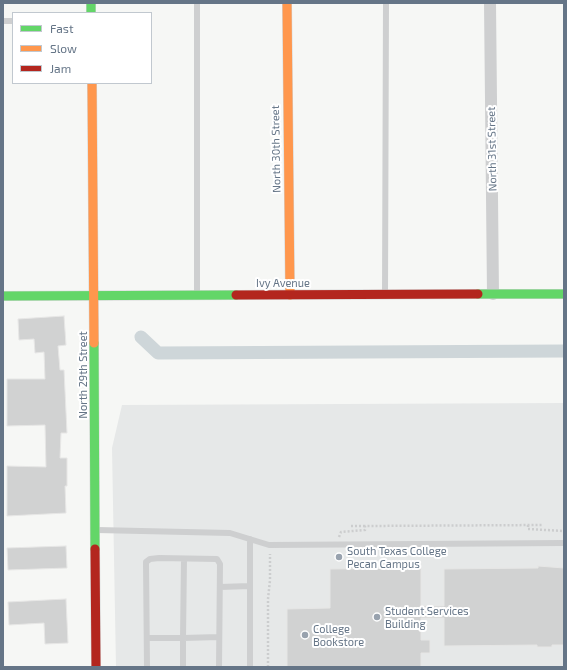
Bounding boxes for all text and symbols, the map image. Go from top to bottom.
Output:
legend [12,12,152,84]
text: Fast [50,21,73,35]
text: Slow [50,41,77,55]
text: Jam [50,61,71,75]
street label: North 30th Street [269,105,283,193]
street label: North 31st Street [485,107,499,191]
street label: Ivy Avenue [256,276,310,290]
street label: North 29th Street [76,331,90,419]
place label: South Texas College Pecan Campus [347,544,447,570]
marker: South Texas College Pecan Campus [334,552,344,562]
place label: Student Services Building [385,604,469,630]
marker: Student Services Building [372,612,382,622]
place label: College Bookstore [313,622,364,648]
marker: College Bookstore [300,630,310,640]

